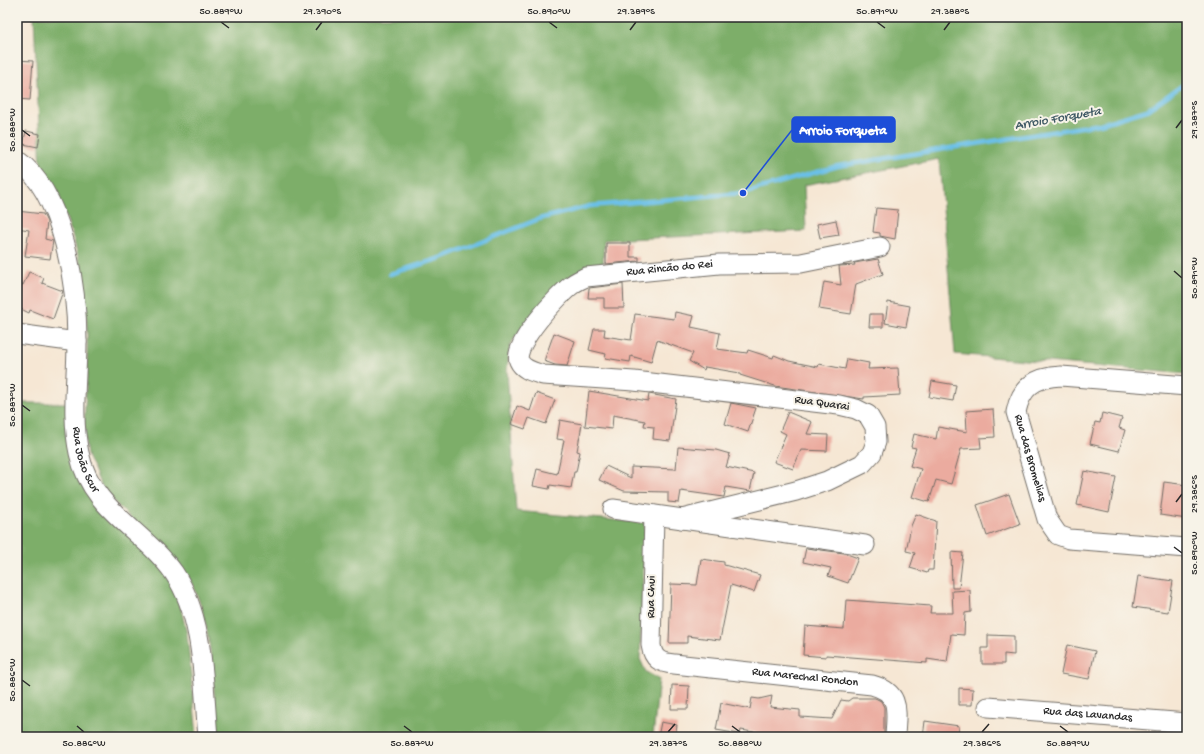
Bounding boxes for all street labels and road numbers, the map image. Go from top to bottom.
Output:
street label: Rua Rincão do Rei [626,258,714,280]
street label: Rua Quarai [794,393,851,415]
street label: Rua das Bromelias [1010,413,1049,504]
street label: Rua João Scur [68,426,103,497]
street label: Rua Chui [645,575,659,618]
street label: Rua Marechal Rondon [751,665,859,691]
street label: Rua das Lavandas [1043,704,1133,726]

